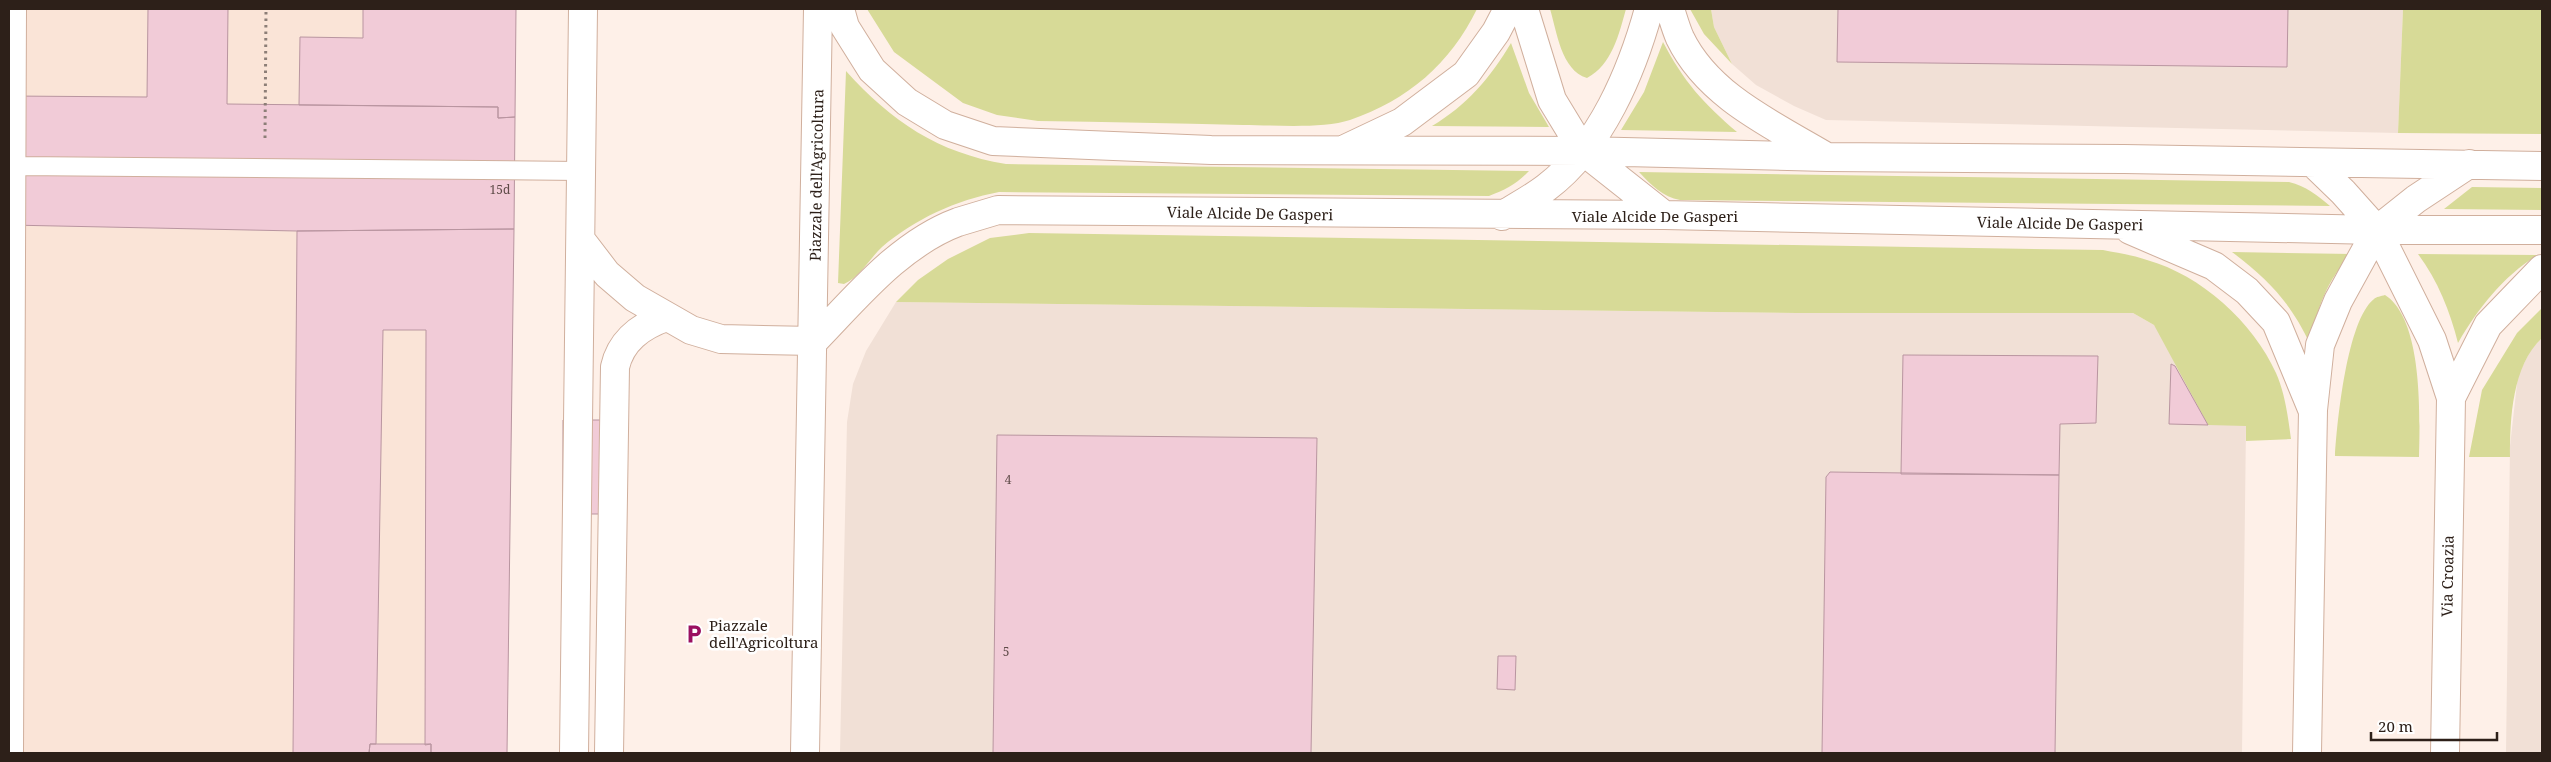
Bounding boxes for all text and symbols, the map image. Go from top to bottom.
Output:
street label: Piazzale dell'Agricoltura [804,89,828,261]
house number: 15d [490,181,511,198]
street label: Viale Alcide De Gasperi [1167,202,1334,224]
street label: Viale Alcide De Gasperi [1572,206,1738,226]
street label: Viale Alcide De Gasperi [1977,212,2144,234]
house number: 4 [1005,471,1012,488]
street label: Via Croazia [2436,535,2458,617]
place label: Piazzale dell'Agricoltura [709,615,819,652]
parking icon: Piazzale dell'Agricoltura [683,623,705,645]
house number: 5 [1003,643,1009,660]
scale bar [2371,710,2497,742]
text: 20 m [2378,716,2413,736]

